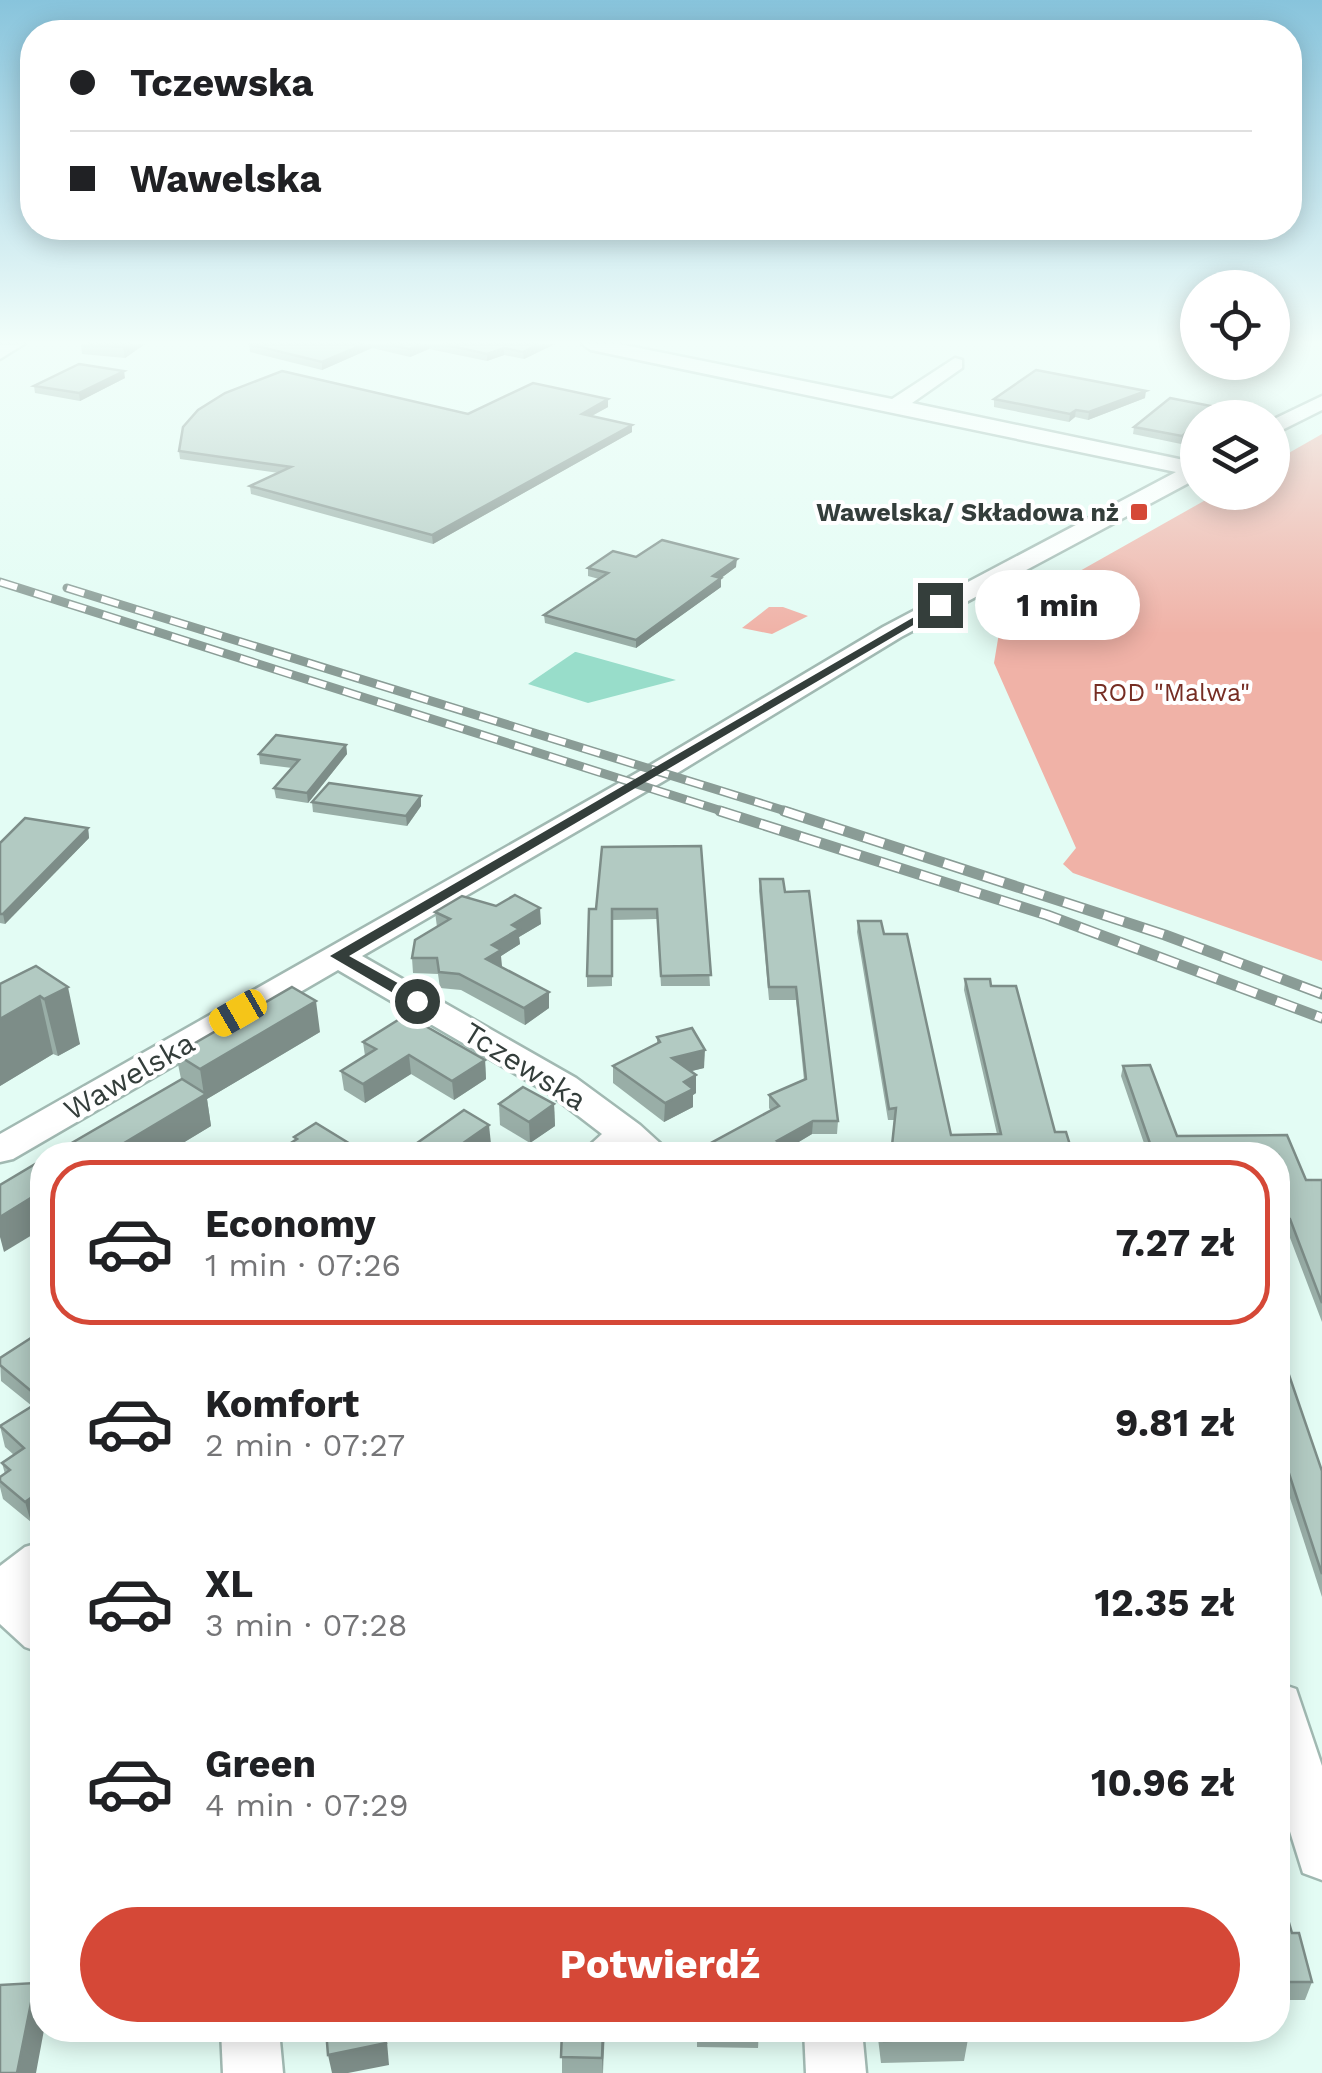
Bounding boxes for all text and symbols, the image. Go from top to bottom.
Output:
text: Tczewska [130,61,314,105]
text: Wawelska [130,157,322,201]
map controls [1180,270,1290,510]
button: locate [1180,270,1290,380]
button: layers [1180,400,1290,510]
place label: Wawelska/ Składowa nż [816,498,1119,527]
marker: Wawelska/ Składowa nż [1128,501,1150,523]
callout: 1 min [975,570,1140,640]
route end [918,583,963,628]
text: 1 min [1016,586,1099,624]
park label: ROD "Malwa" [1092,678,1250,707]
route start [395,979,440,1024]
car [205,985,271,1041]
street label: Tczewska [457,1014,593,1118]
street label: Wawelska [58,1025,200,1127]
icon: car [85,1198,175,1288]
text: Economy [205,1202,376,1246]
text: 7.27 zł [1116,1221,1235,1265]
text: 1 min · 07:26 [205,1246,401,1284]
icon: car [85,1378,175,1468]
text: Komfort [205,1382,359,1426]
text: 9.81 zł [1115,1401,1235,1445]
text: 2 min · 07:27 [205,1426,405,1464]
icon: car [85,1558,175,1648]
text: XL [205,1562,253,1606]
text: 12.35 zł [1095,1581,1235,1625]
text: 3 min · 07:28 [205,1606,408,1644]
icon: car [85,1738,175,1828]
text: Green [205,1742,316,1786]
text: 10.96 zł [1091,1761,1235,1805]
text: 4 min · 07:29 [205,1786,408,1824]
button: Potwierdź [80,1907,1240,2022]

